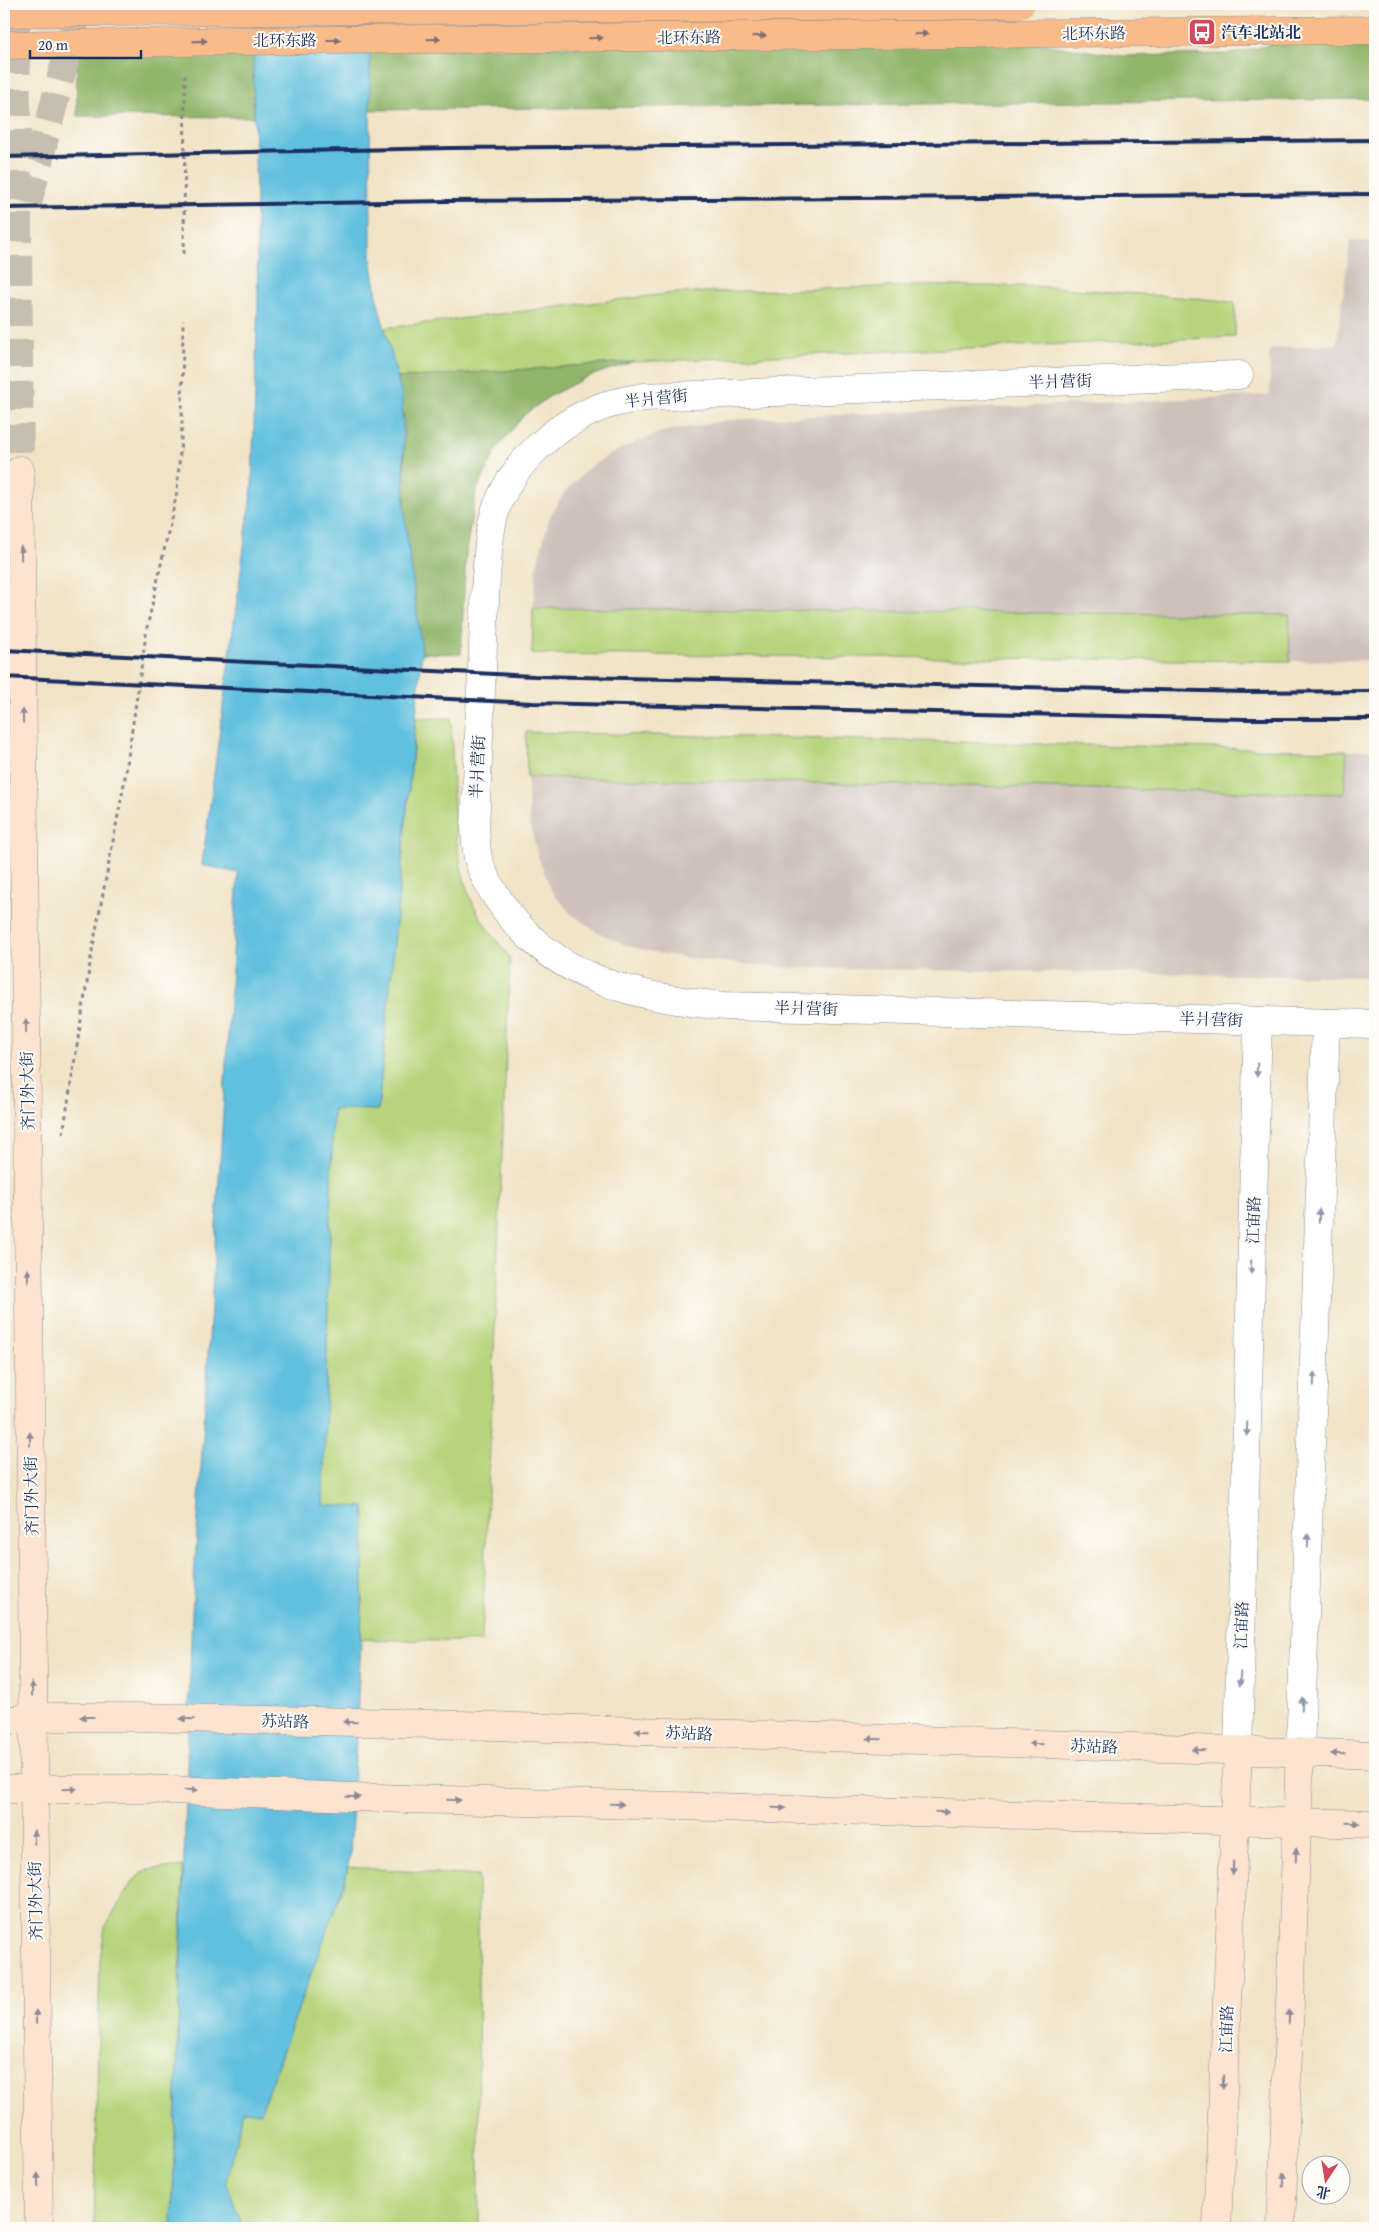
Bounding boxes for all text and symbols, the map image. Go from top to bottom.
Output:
bus stop icon: 汽车北站北 [1187,17,1217,47]
street label: 北环东路 [1062,20,1126,46]
place label: 汽车北站北 [1221,20,1301,44]
street label: 北环东路 [657,24,721,50]
scale bar [30,28,141,60]
street label: 北环东路 [253,28,317,52]
one-way arrow [913,30,929,38]
one-way arrow [751,32,767,40]
text: 20 m [38,34,69,55]
one-way arrow [588,34,604,42]
one-way arrow [426,35,442,43]
one-way arrow [326,36,342,44]
one-way arrow [192,37,208,45]
street label: 半爿营街 [1028,368,1092,394]
street label: 半爿营街 [623,383,689,413]
one-way arrow [17,545,25,561]
one-way arrow [19,708,27,724]
street label: 半爿营街 [463,734,491,800]
street label: 半爿营街 [774,995,838,1021]
street label: 半爿营街 [1179,1006,1243,1032]
one-way arrow [22,1018,30,1034]
street label: 齐门外大街 [14,1051,40,1131]
one-way arrow [1252,1062,1260,1078]
street label: 江宙路 [1240,1196,1266,1244]
one-way arrow [1316,1208,1324,1224]
one-way arrow [1247,1259,1255,1275]
one-way arrow [24,1268,32,1284]
one-way arrow [1310,1371,1318,1387]
one-way arrow [1243,1422,1251,1438]
one-way arrow [26,1430,34,1446]
street label: 齐门外大街 [18,1456,44,1536]
one-way arrow [1304,1533,1312,1549]
street label: 江宙路 [1228,1601,1254,1649]
one-way arrow [1236,1672,1244,1688]
one-way arrow [28,1680,36,1696]
one-way arrow [1298,1695,1306,1711]
street label: 苏站路 [261,1709,309,1733]
one-way arrow [78,1713,94,1721]
one-way arrow [179,1714,195,1722]
one-way arrow [341,1718,357,1726]
street label: 苏站路 [665,1720,713,1746]
one-way arrow [633,1727,649,1735]
street label: 苏站路 [1070,1733,1118,1759]
one-way arrow [866,1735,882,1743]
one-way arrow [1028,1740,1044,1748]
one-way arrow [1191,1746,1207,1754]
one-way arrow [1329,1749,1345,1757]
one-way arrow [62,1785,78,1793]
one-way arrow [183,1787,199,1795]
one-way arrow [346,1793,362,1801]
one-way arrow [447,1796,463,1804]
one-way arrow [609,1800,625,1808]
one-way arrow [771,1804,787,1812]
one-way arrow [934,1808,950,1816]
one-way arrow [1346,1820,1362,1828]
one-way arrow [30,1829,38,1845]
one-way arrow [1292,1847,1300,1863]
one-way arrow [1228,1860,1236,1876]
street label: 齐门外大街 [22,1861,48,1941]
street label: 江宙路 [1213,2005,1239,2053]
one-way arrow [32,2009,40,2025]
one-way arrow [1286,2009,1294,2025]
one-way arrow [1219,2075,1227,2091]
north arrow [1302,2154,1352,2204]
one-way arrow [34,2171,42,2187]
one-way arrow [1279,2171,1287,2187]
text: 北 [1314,2181,1332,2204]

